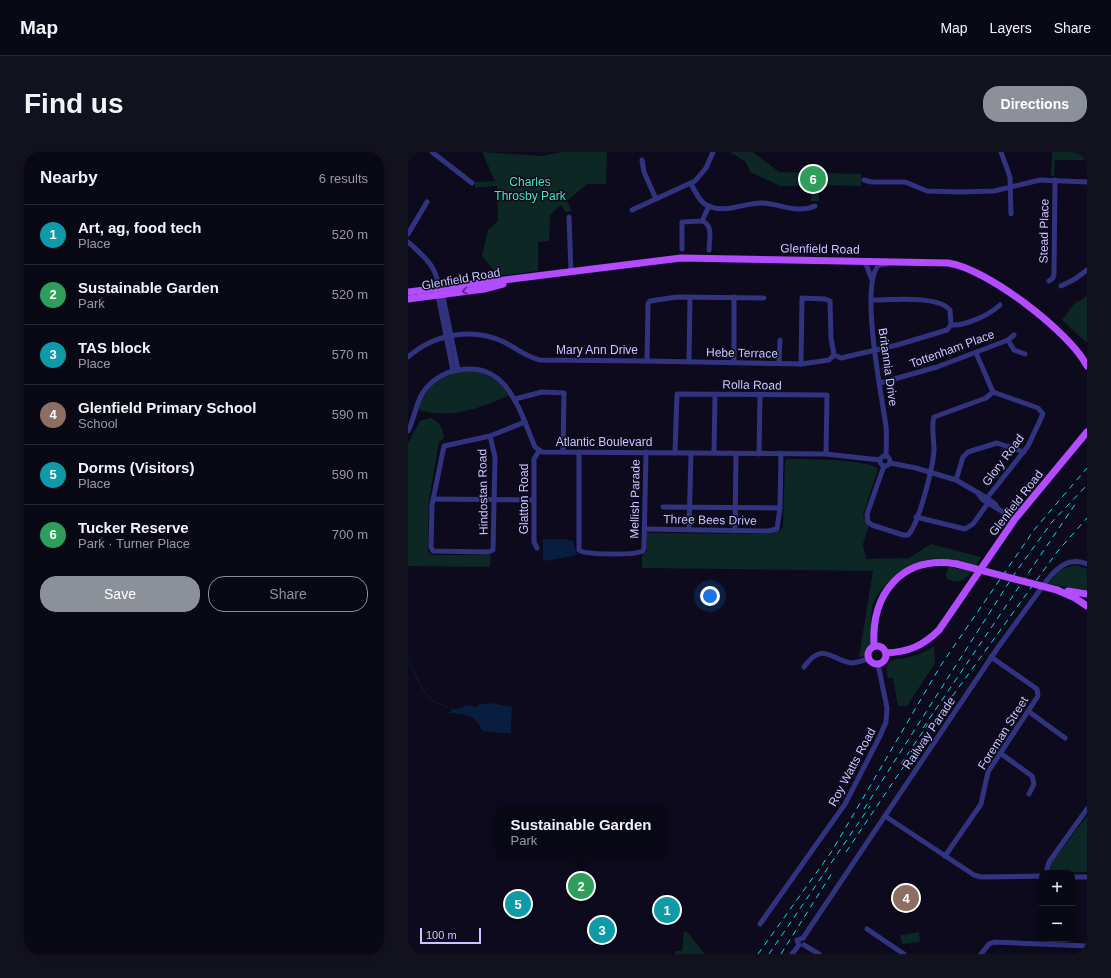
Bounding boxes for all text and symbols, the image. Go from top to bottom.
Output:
text: Map [20,17,58,38]
text: Map [940,20,968,36]
text: Layers [990,20,1032,36]
text: Share [1054,20,1091,36]
button: Directions [983,86,1087,122]
text: Find us [24,88,124,119]
pin: 6 [800,164,826,194]
text: Nearby [40,168,98,187]
text: 6 results [319,171,368,186]
park label: Charles Throsby Park [494,175,567,203]
street label: Stead Place [1036,198,1052,263]
text: Art, ag, food tech [78,219,201,236]
text: 1 [49,227,57,242]
text: 520 m [332,227,368,242]
text: Place [78,236,111,251]
street label: Glenfield Road [780,241,860,257]
street label: Glenfield Road [421,265,501,293]
text: Sustainable Garden [78,279,219,296]
one-way arrow [462,286,468,295]
text: 2 [49,287,57,302]
text: 520 m [332,287,368,302]
text: Park [78,296,105,311]
street label: Britannia Drive [876,327,900,407]
street label: Tottenham Place [908,327,997,371]
text: TAS block [78,339,150,356]
street label: Mary Ann Drive [556,343,638,357]
street label: Hebe Terrace [706,345,778,361]
text: 3 [49,347,57,362]
text: 570 m [332,347,368,362]
text: Place [78,356,111,371]
street label: Rolla Road [722,377,782,393]
text: Glenfield Primary School [78,399,256,416]
text: 4 [49,407,57,422]
text: 590 m [332,407,368,422]
text: School [78,416,118,431]
street label: Glory Road [979,432,1027,488]
street label: Atlantic Boulevard [556,435,652,449]
street label: Hindostan Road [475,449,491,535]
text: Dorms (Visitors) [78,459,194,476]
street label: Mellish Parade [627,459,643,539]
street label: Glatton Road [517,464,531,534]
text: 5 [49,467,57,482]
text: 590 m [332,467,368,482]
street label: Glenfield Road [986,467,1046,539]
text: Place [78,476,111,491]
street label: Three Bees Drive [663,512,757,528]
text: Tucker Reserve [78,519,189,536]
text: 6 [49,527,57,542]
text: 700 m [332,527,368,542]
text: Park · Turner Place [78,536,190,551]
button: Save [40,576,200,612]
button: Share [208,576,368,612]
your location [700,586,720,606]
street label: Foreman Street [975,693,1031,772]
street label: Railway Parade [900,694,958,772]
street label: Roy Watts Road [825,725,879,809]
popup [496,806,666,858]
text: Sustainable Garden [511,816,651,833]
text: Park [511,833,537,848]
map controls [1039,870,1075,942]
button: + [1039,870,1075,906]
pin: 2 [568,871,594,901]
pin: 4 [893,883,919,913]
pin: 5 [505,889,531,919]
pin: 1 [654,895,680,925]
button: − [1039,906,1075,942]
pin: 3 [589,915,615,945]
scale bar [420,926,481,945]
text: 100 m [426,929,457,941]

